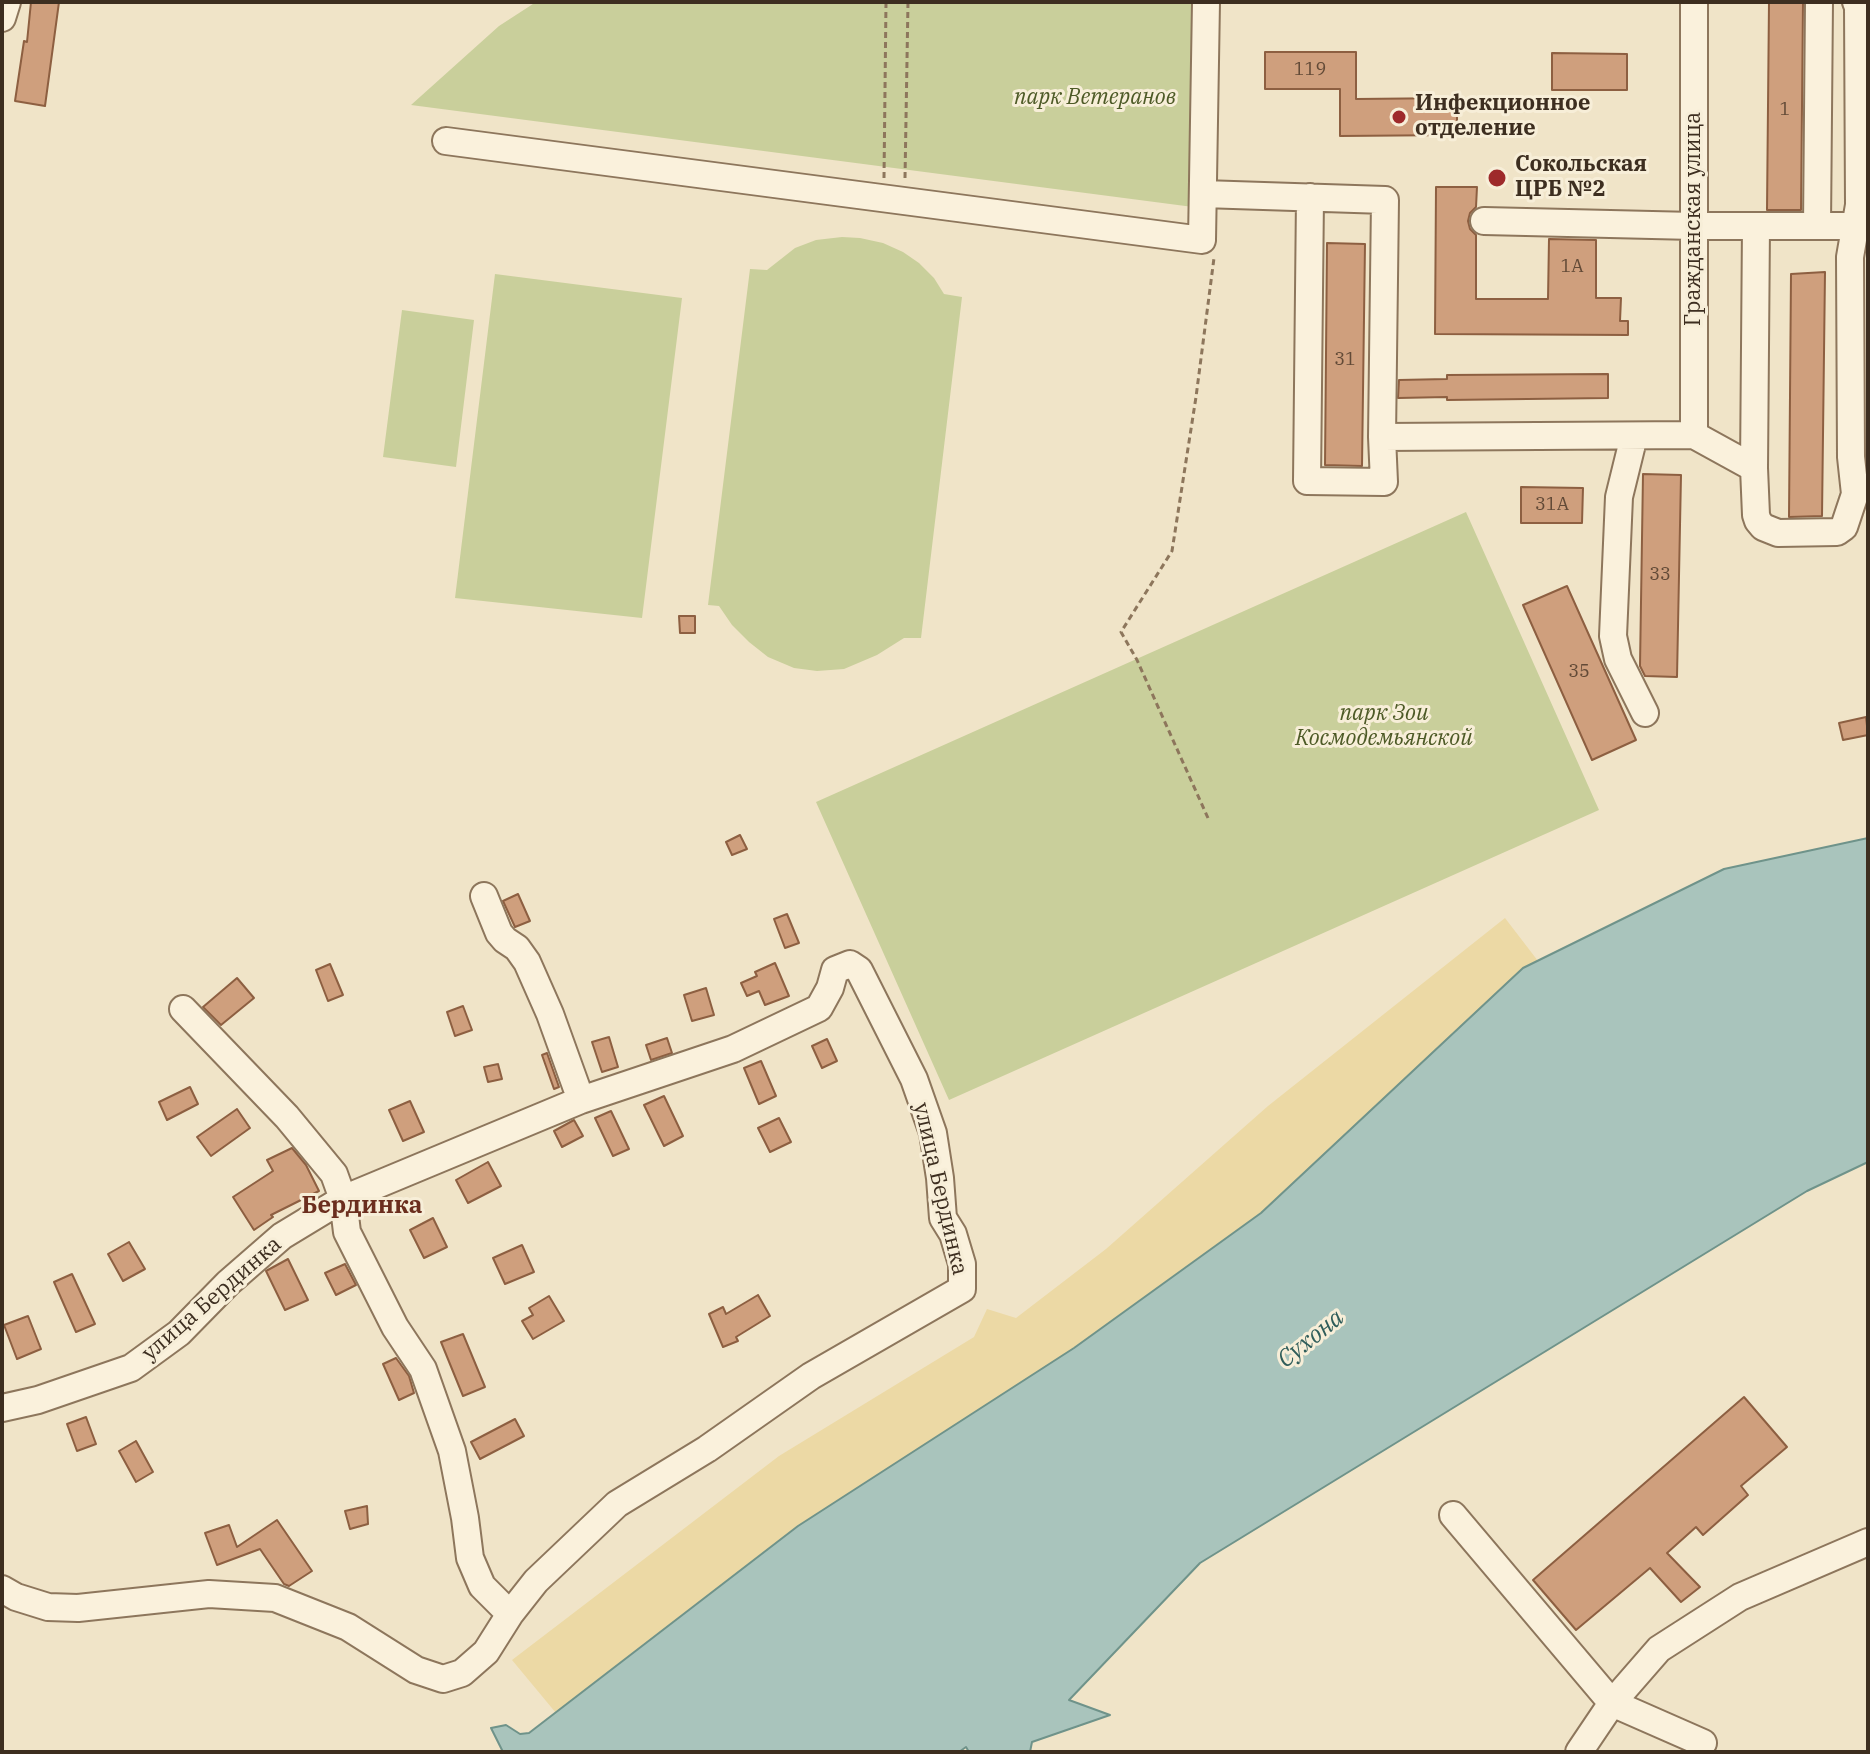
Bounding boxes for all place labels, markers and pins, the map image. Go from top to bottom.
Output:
place label: Инфекционное отделение [1415,91,1590,142]
marker: Инфекционное отделение [1390,108,1408,126]
place label: Сокольская ЦРБ №2 [1515,152,1647,204]
marker: Сокольская ЦРБ №2 [1486,167,1508,189]

